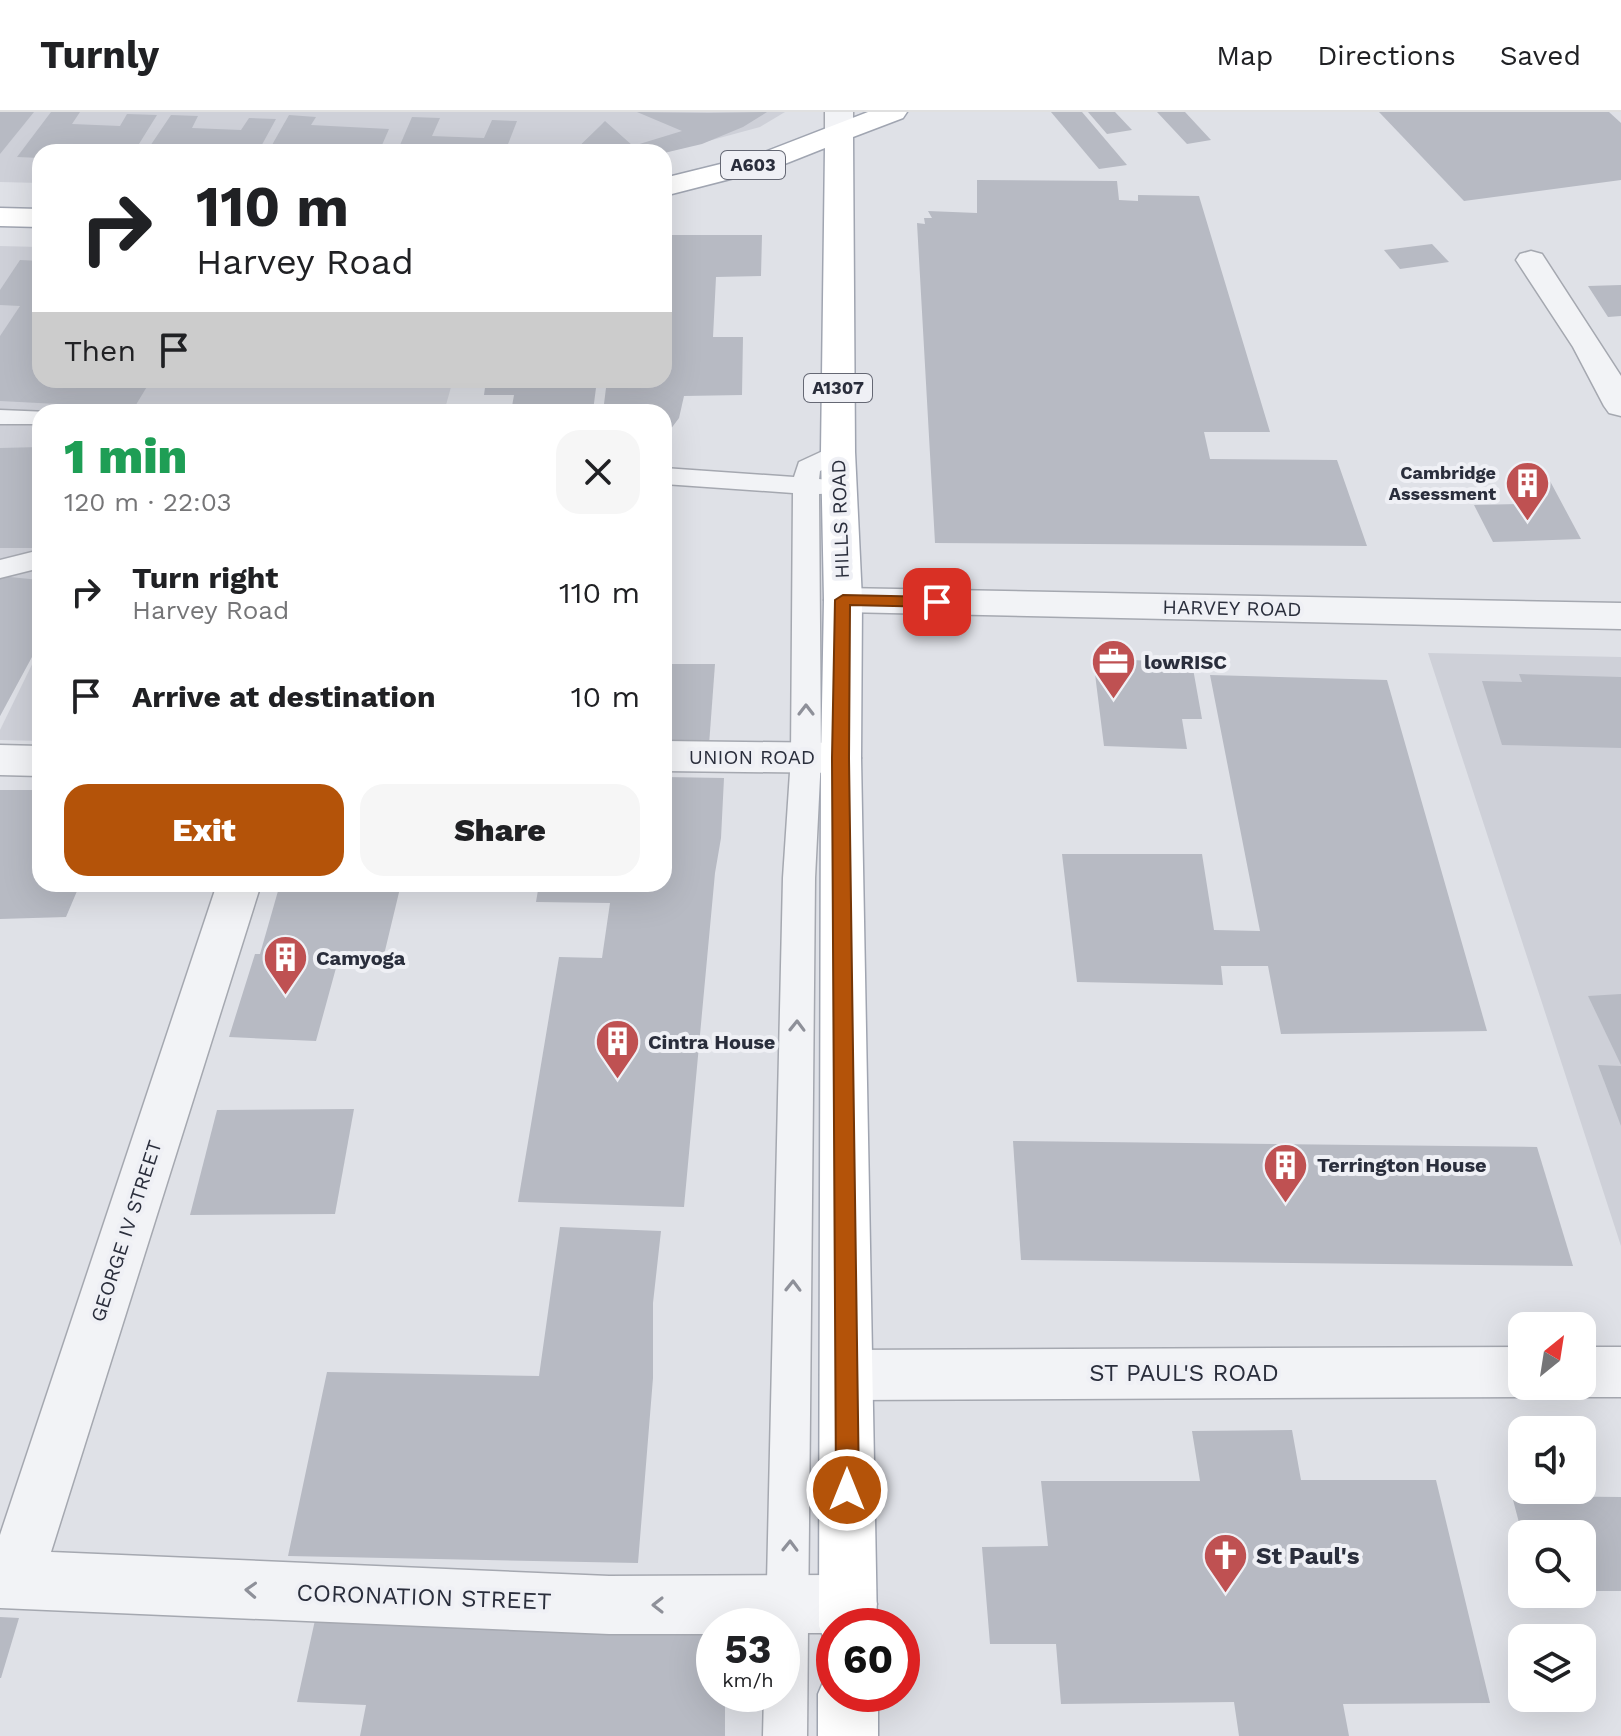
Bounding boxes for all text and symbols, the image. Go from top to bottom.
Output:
text: Turnly [40,33,159,77]
text: Map [1216,39,1273,72]
text: Directions [1317,39,1456,72]
text: Saved [1500,39,1581,72]
road number: A603 [721,151,785,179]
text: 110 m [196,174,349,240]
icon: right [64,176,168,280]
text: Harvey Road [196,241,414,283]
icon: arrive [152,328,196,372]
text: Then [64,333,136,368]
road number: A1307 [804,374,872,402]
text: 1 min [64,428,187,485]
button: close [556,430,640,514]
street label: HILLS ROAD [826,459,854,579]
building icon: Cambridge Assessment [1503,459,1551,522]
place label: Cambridge Assessment [1389,462,1496,504]
text: 120 m · 22:03 [64,487,232,517]
text: Turn right [132,560,278,595]
pin [903,568,971,636]
icon: right [64,570,108,614]
text: 110 m [559,575,640,610]
icon: arrive [915,580,959,624]
text: Harvey Road [132,595,289,625]
street label: HARVEY ROAD [1162,595,1302,621]
office icon: lowRISC [1089,638,1137,701]
place label: lowRISC [1144,650,1227,674]
icon: arrive [64,674,108,718]
text: Arrive at destination [132,679,436,714]
text: 10 m [571,679,640,714]
one-way arrow [797,703,815,716]
street label: UNION ROAD [689,745,815,769]
button: Exit [64,784,344,876]
button: Share [360,784,640,876]
building icon: Camyoga [261,934,309,997]
place label: Camyoga [316,946,406,970]
building icon: Cintra House [593,1018,641,1081]
one-way arrow [788,1019,806,1032]
place label: Cintra House [648,1030,775,1054]
street label: GEORGE IV STREET [85,1137,167,1325]
building icon: Terrington House [1262,1141,1310,1204]
place label: Terrington House [1317,1153,1487,1177]
one-way arrow [785,1279,802,1292]
north arrow [1508,1312,1596,1400]
map controls [1508,1312,1596,1712]
street label: ST PAUL'S ROAD [1089,1359,1279,1387]
button: sound [1508,1416,1596,1504]
position arrow [805,1448,889,1532]
button: search [1508,1520,1596,1608]
church icon: St Paul's [1201,1532,1249,1595]
one-way arrow [781,1539,799,1552]
place label: St Paul's [1256,1542,1360,1570]
street label: CORONATION STREET [296,1579,552,1615]
one-way arrow [244,1582,257,1599]
one-way arrow [651,1596,664,1614]
speed limit sign: 60 [816,1608,920,1712]
button: layers [1508,1624,1596,1712]
text: 53 [724,1626,772,1673]
text: km/h [722,1668,774,1692]

